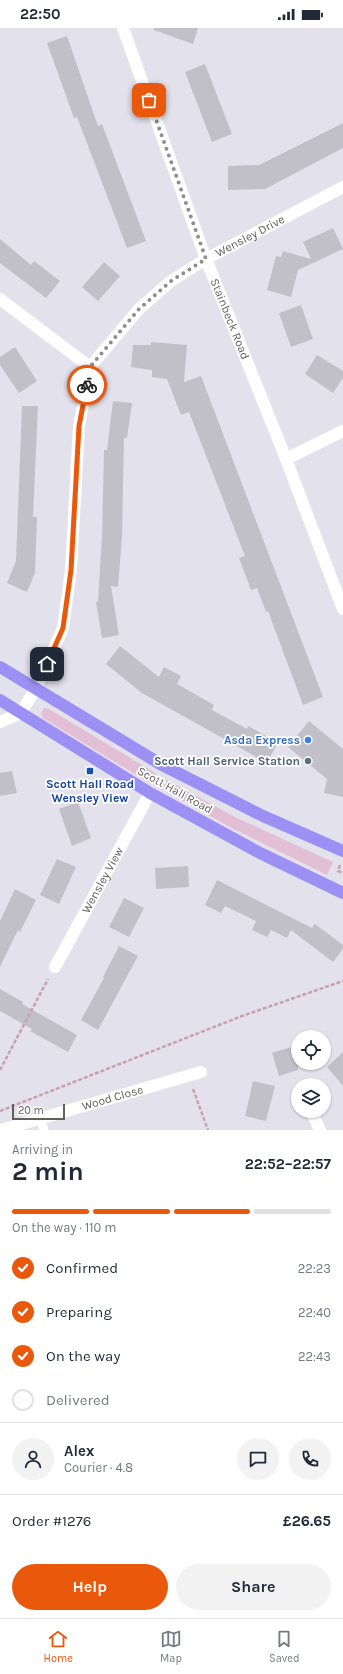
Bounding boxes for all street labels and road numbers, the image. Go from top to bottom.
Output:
street label: Wensley Drive [213,212,287,260]
street label: Stainbeck Road [208,276,252,361]
street label: Scott Hall Road [135,764,215,816]
street label: Wensley View [79,844,126,916]
street label: Wood Close [80,1082,145,1113]

